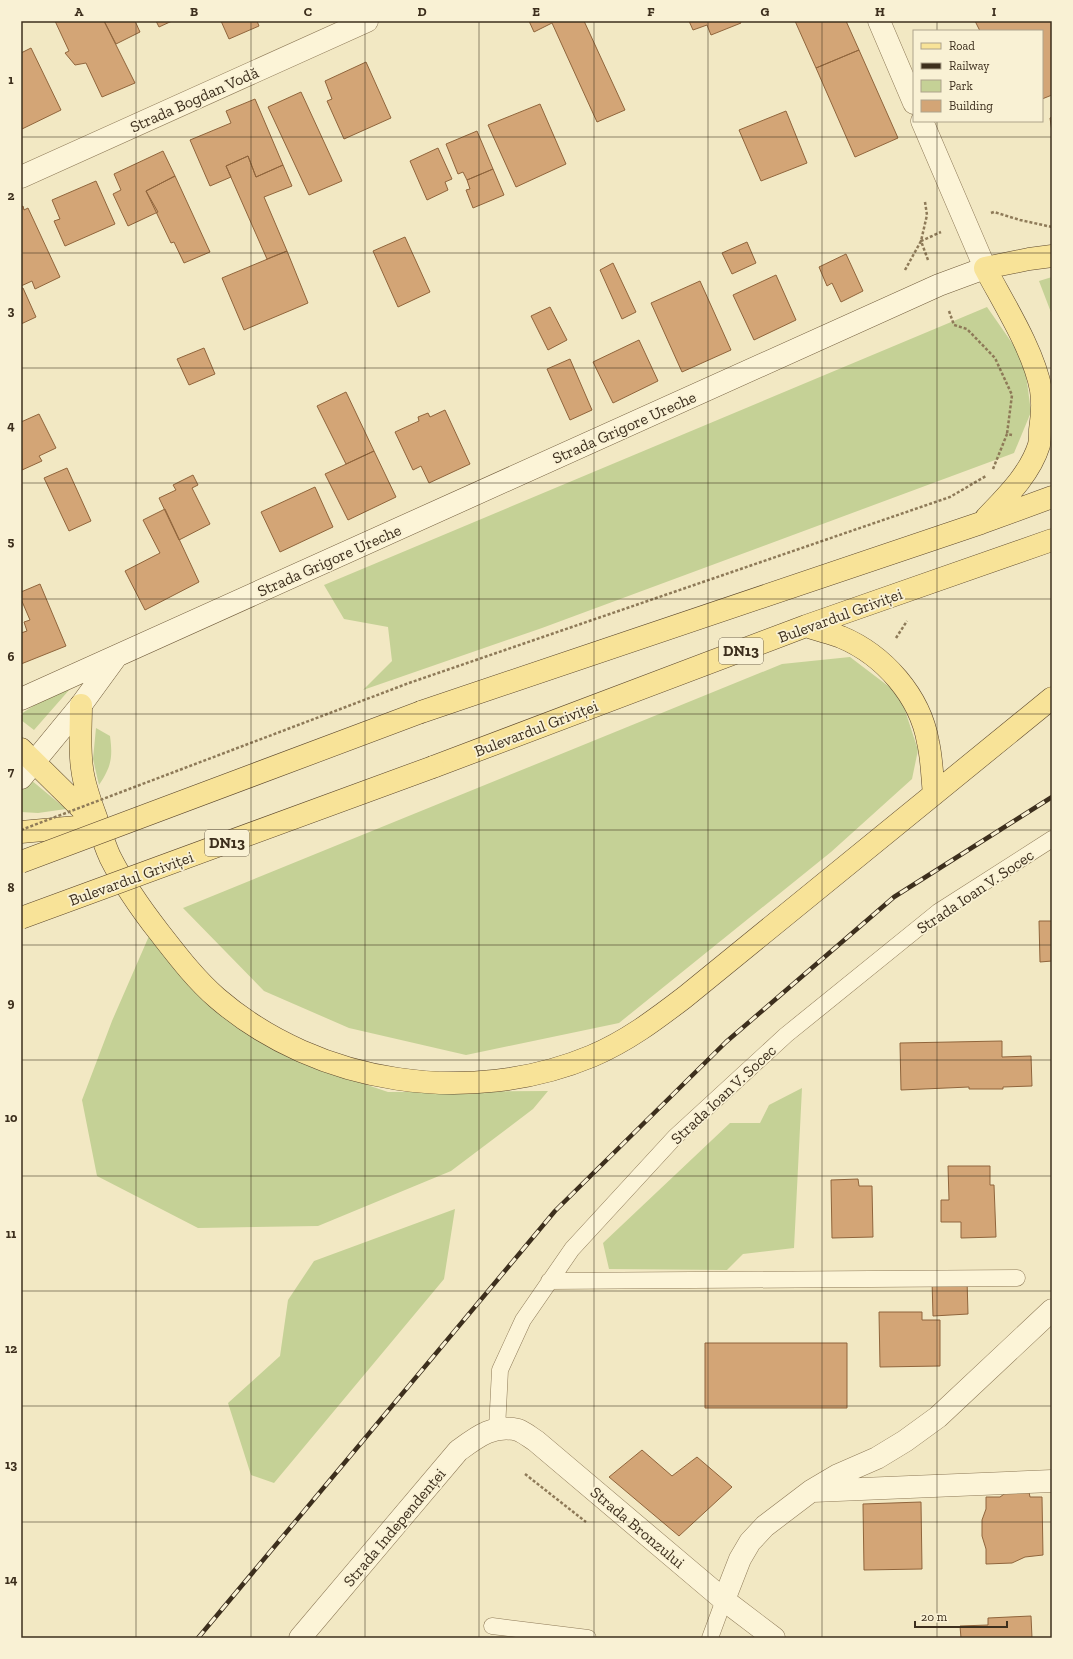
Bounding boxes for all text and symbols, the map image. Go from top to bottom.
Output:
text: A [75,4,84,19]
text: B [190,4,198,19]
text: C [304,4,312,19]
text: D [417,4,427,19]
text: E [532,4,540,19]
text: F [647,4,655,19]
text: G [761,4,770,19]
text: H [875,4,885,19]
text: I [992,4,997,19]
legend [913,30,1043,122]
text: Road [949,39,975,53]
text: Railway [949,59,990,73]
street label: Strada Bogdan Vodă [127,63,262,136]
text: 1 [8,72,14,87]
text: Park [949,79,974,93]
text: Building [949,99,993,113]
text: 2 [8,188,15,203]
text: 3 [8,303,15,318]
street label: Strada Grigore Ureche [549,387,699,468]
text: 4 [7,418,15,433]
street label: Strada Grigore Ureche [254,520,404,601]
text: 5 [8,534,15,549]
street label: Bulevardul Griviței [775,584,905,647]
road number: DN13 [719,638,763,664]
text: 6 [8,649,15,664]
street label: Bulevardul Griviței [472,696,601,761]
text: 7 [8,764,15,779]
road number: DN13 [205,830,249,856]
street label: Strada Ioan V. Socec [913,845,1037,938]
street label: Bulevardul Griviței [66,847,196,910]
text: 8 [7,880,15,895]
text: 9 [8,995,15,1010]
street label: Strada Ioan V. Socec [667,1041,780,1148]
text: 10 [5,1110,18,1125]
text: 11 [6,1226,17,1241]
text: 12 [5,1341,17,1356]
text: 13 [5,1457,17,1472]
street label: Strada Independenței [339,1464,450,1590]
street label: Strada Bronzului [587,1483,689,1573]
text: 14 [5,1572,18,1587]
scale bar [915,1603,1007,1629]
text: 20 m [921,1610,948,1624]

